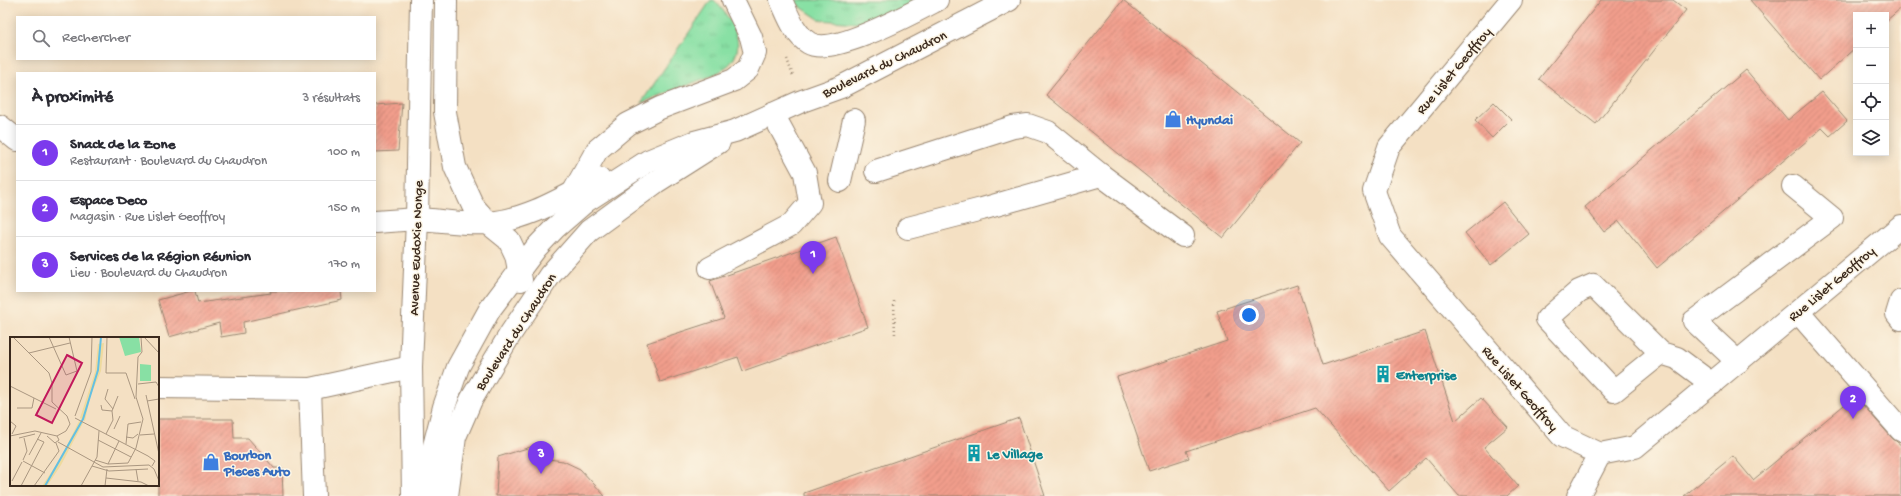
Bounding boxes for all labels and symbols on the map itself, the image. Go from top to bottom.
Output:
street label: Rue Lislet Geoffroy [1414,25,1496,118]
street label: Boulevard du Chaudron [819,28,950,103]
shop icon: Hyundai [1163,109,1183,129]
place label: Hyundai [1186,113,1233,130]
street label: Avenue Eudoxie Nonge [407,179,428,316]
pin: 1 [800,241,826,274]
street label: Rue Lislet Geoffroy [1786,244,1880,326]
street label: Boulevard du Chaudron [472,270,562,395]
your location [1239,305,1259,325]
inset map [10,337,159,486]
street label: Rue Lislet Geoffroy [1477,343,1561,436]
building icon: Enterprise [1373,364,1393,384]
place label: Enterprise [1396,368,1457,385]
pin: 2 [1840,386,1866,419]
pin: 3 [528,441,554,474]
building icon: Le Village [964,443,984,463]
place label: Le Village [987,447,1043,464]
place label: Bourbon Pieces Auto [223,448,291,481]
shop icon: Bourbon Pieces Auto [201,452,221,472]

